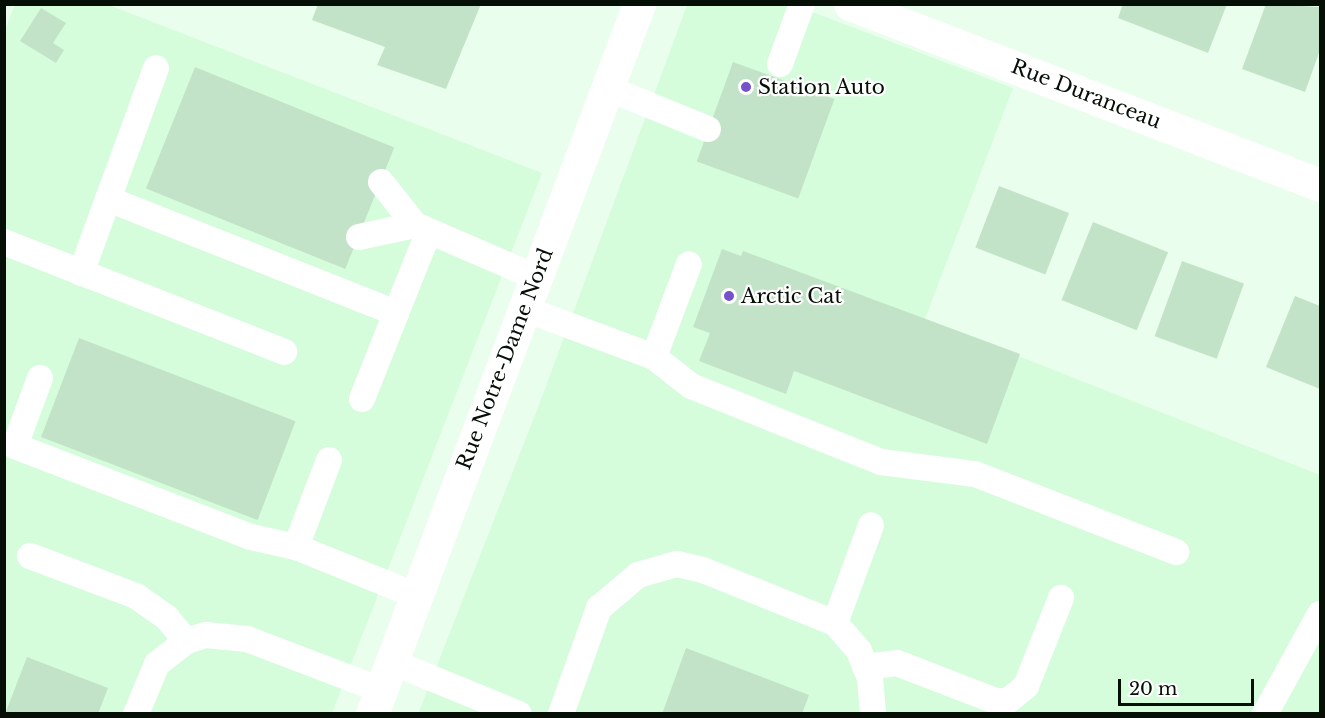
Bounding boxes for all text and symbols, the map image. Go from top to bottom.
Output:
street label: Rue Duranceau [1008,54,1164,134]
place label: Station Auto [758,75,886,99]
marker: Station Auto [739,80,753,94]
street label: Rue Notre-Dame Nord [452,245,558,473]
place label: Arctic Cat [741,284,842,308]
marker: Arctic Cat [722,289,736,303]
scale bar [1121,667,1258,705]
text: 20 m [1129,678,1177,700]

